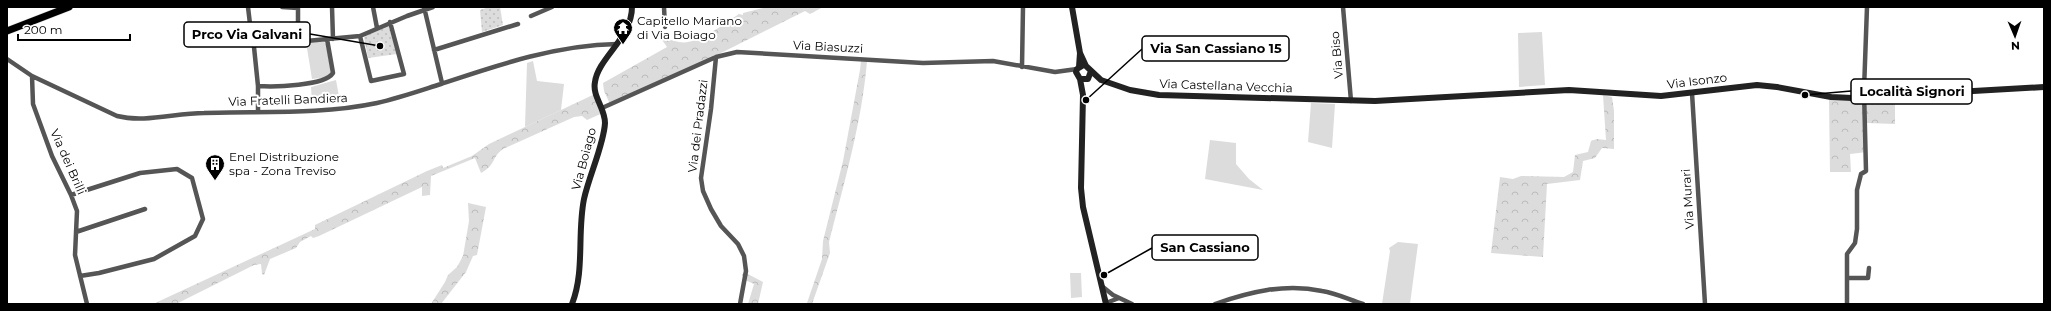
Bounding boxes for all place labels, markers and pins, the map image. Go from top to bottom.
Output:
place label: Capitello Mariano di Via Boiago [637,13,742,42]
temple icon: Capitello Mariano di Via Boiago [612,17,634,45]
callout: Prco Via Galvani [184,22,310,47]
callout: Via San Cassiano 15 [1142,36,1289,61]
callout: Località Signori [1851,79,1972,104]
place label: Enel Distribuzione spa - Zona Treviso [229,149,339,178]
building icon: Enel Distribuzione spa - Zona Treviso [204,153,226,181]
callout: San Cassiano [1152,235,1258,260]

